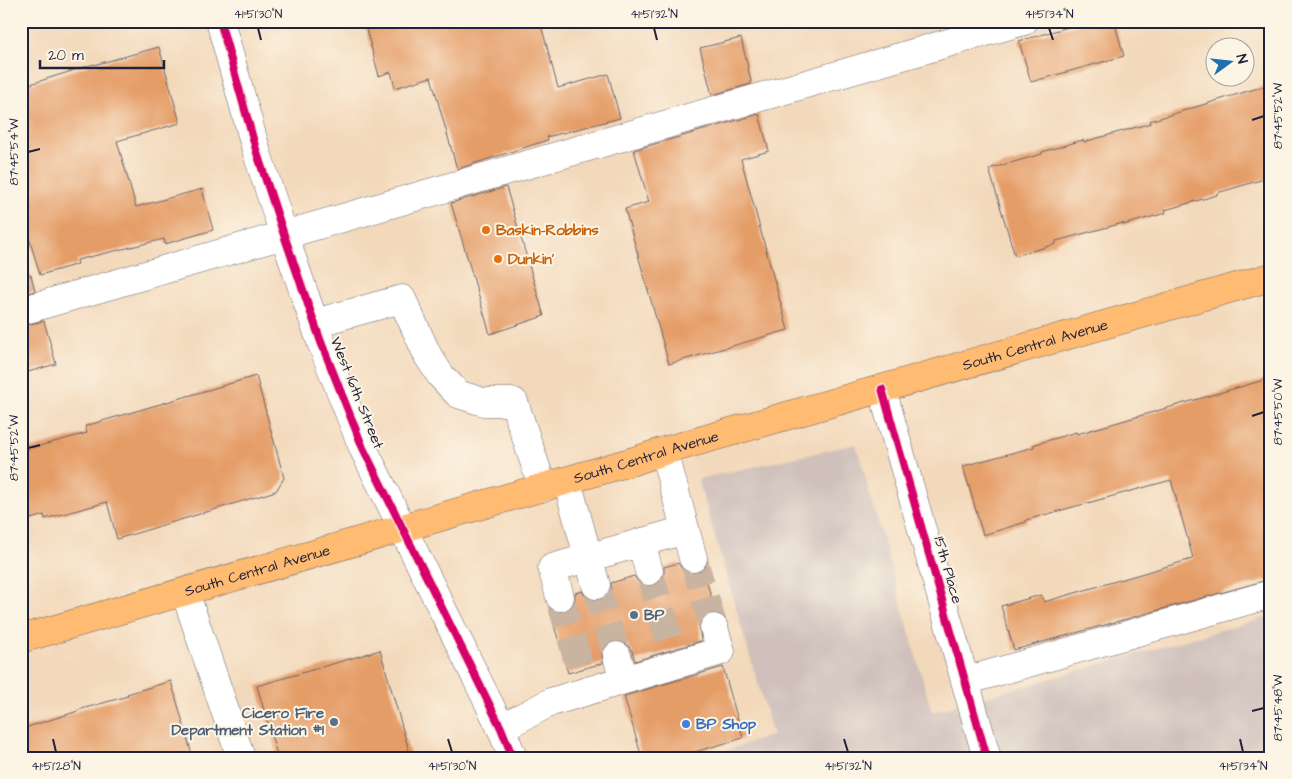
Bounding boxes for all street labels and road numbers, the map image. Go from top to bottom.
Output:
street label: South Central Avenue [960,314,1110,375]
street label: West 16th Street [325,334,389,452]
street label: South Central Avenue [571,425,721,488]
street label: 15th Place [928,534,968,606]
street label: South Central Avenue [182,539,332,601]

